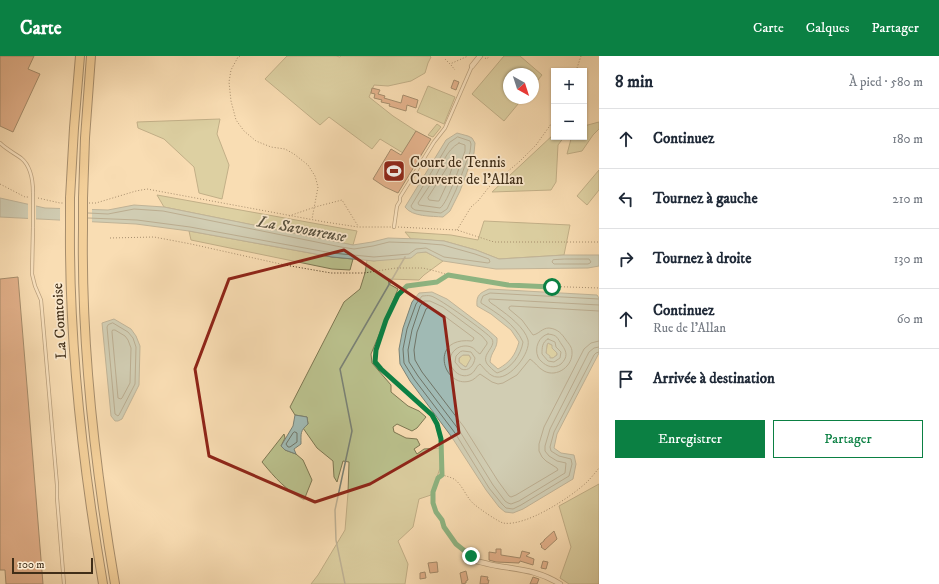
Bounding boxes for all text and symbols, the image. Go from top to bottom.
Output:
text: Carte [20,17,62,40]
text: Carte [753,19,784,37]
text: Calques [806,19,849,37]
text: Partager [871,19,919,37]
north arrow [503,68,539,104]
map controls [551,68,587,140]
button: + [551,68,587,104]
text: 8 min [615,71,653,93]
text: À pied · 580 m [849,74,923,90]
button: − [551,104,587,140]
icon: ahead [615,128,637,150]
text: Continuez [653,129,714,148]
text: 180 m [892,131,923,147]
place label: Court de Tennis Couverts de l'Allan [410,153,524,189]
sports icon: Court de Tennis Couverts de l'Allan [381,158,407,184]
icon: left [615,188,637,210]
text: Tournez à gauche [653,189,758,208]
text: 210 m [892,191,923,207]
water label: La Savoureuse [255,211,348,247]
icon: right [615,248,637,270]
text: Tournez à droite [653,249,751,268]
text: 130 m [894,251,923,267]
route start [543,278,561,296]
street label: La Comtoise [48,283,71,359]
text: Continuez [653,301,714,320]
icon: ahead [615,308,637,330]
text: 60 m [897,311,923,327]
text: Rue de l'Allan [653,320,726,336]
icon: arrive [615,368,637,390]
text: Arrivée à destination [653,369,775,388]
button: Enregistrer [615,420,765,458]
button: Partager [773,420,923,458]
route end [462,547,480,565]
scale bar [12,556,93,575]
text: 100 m [18,558,44,572]

